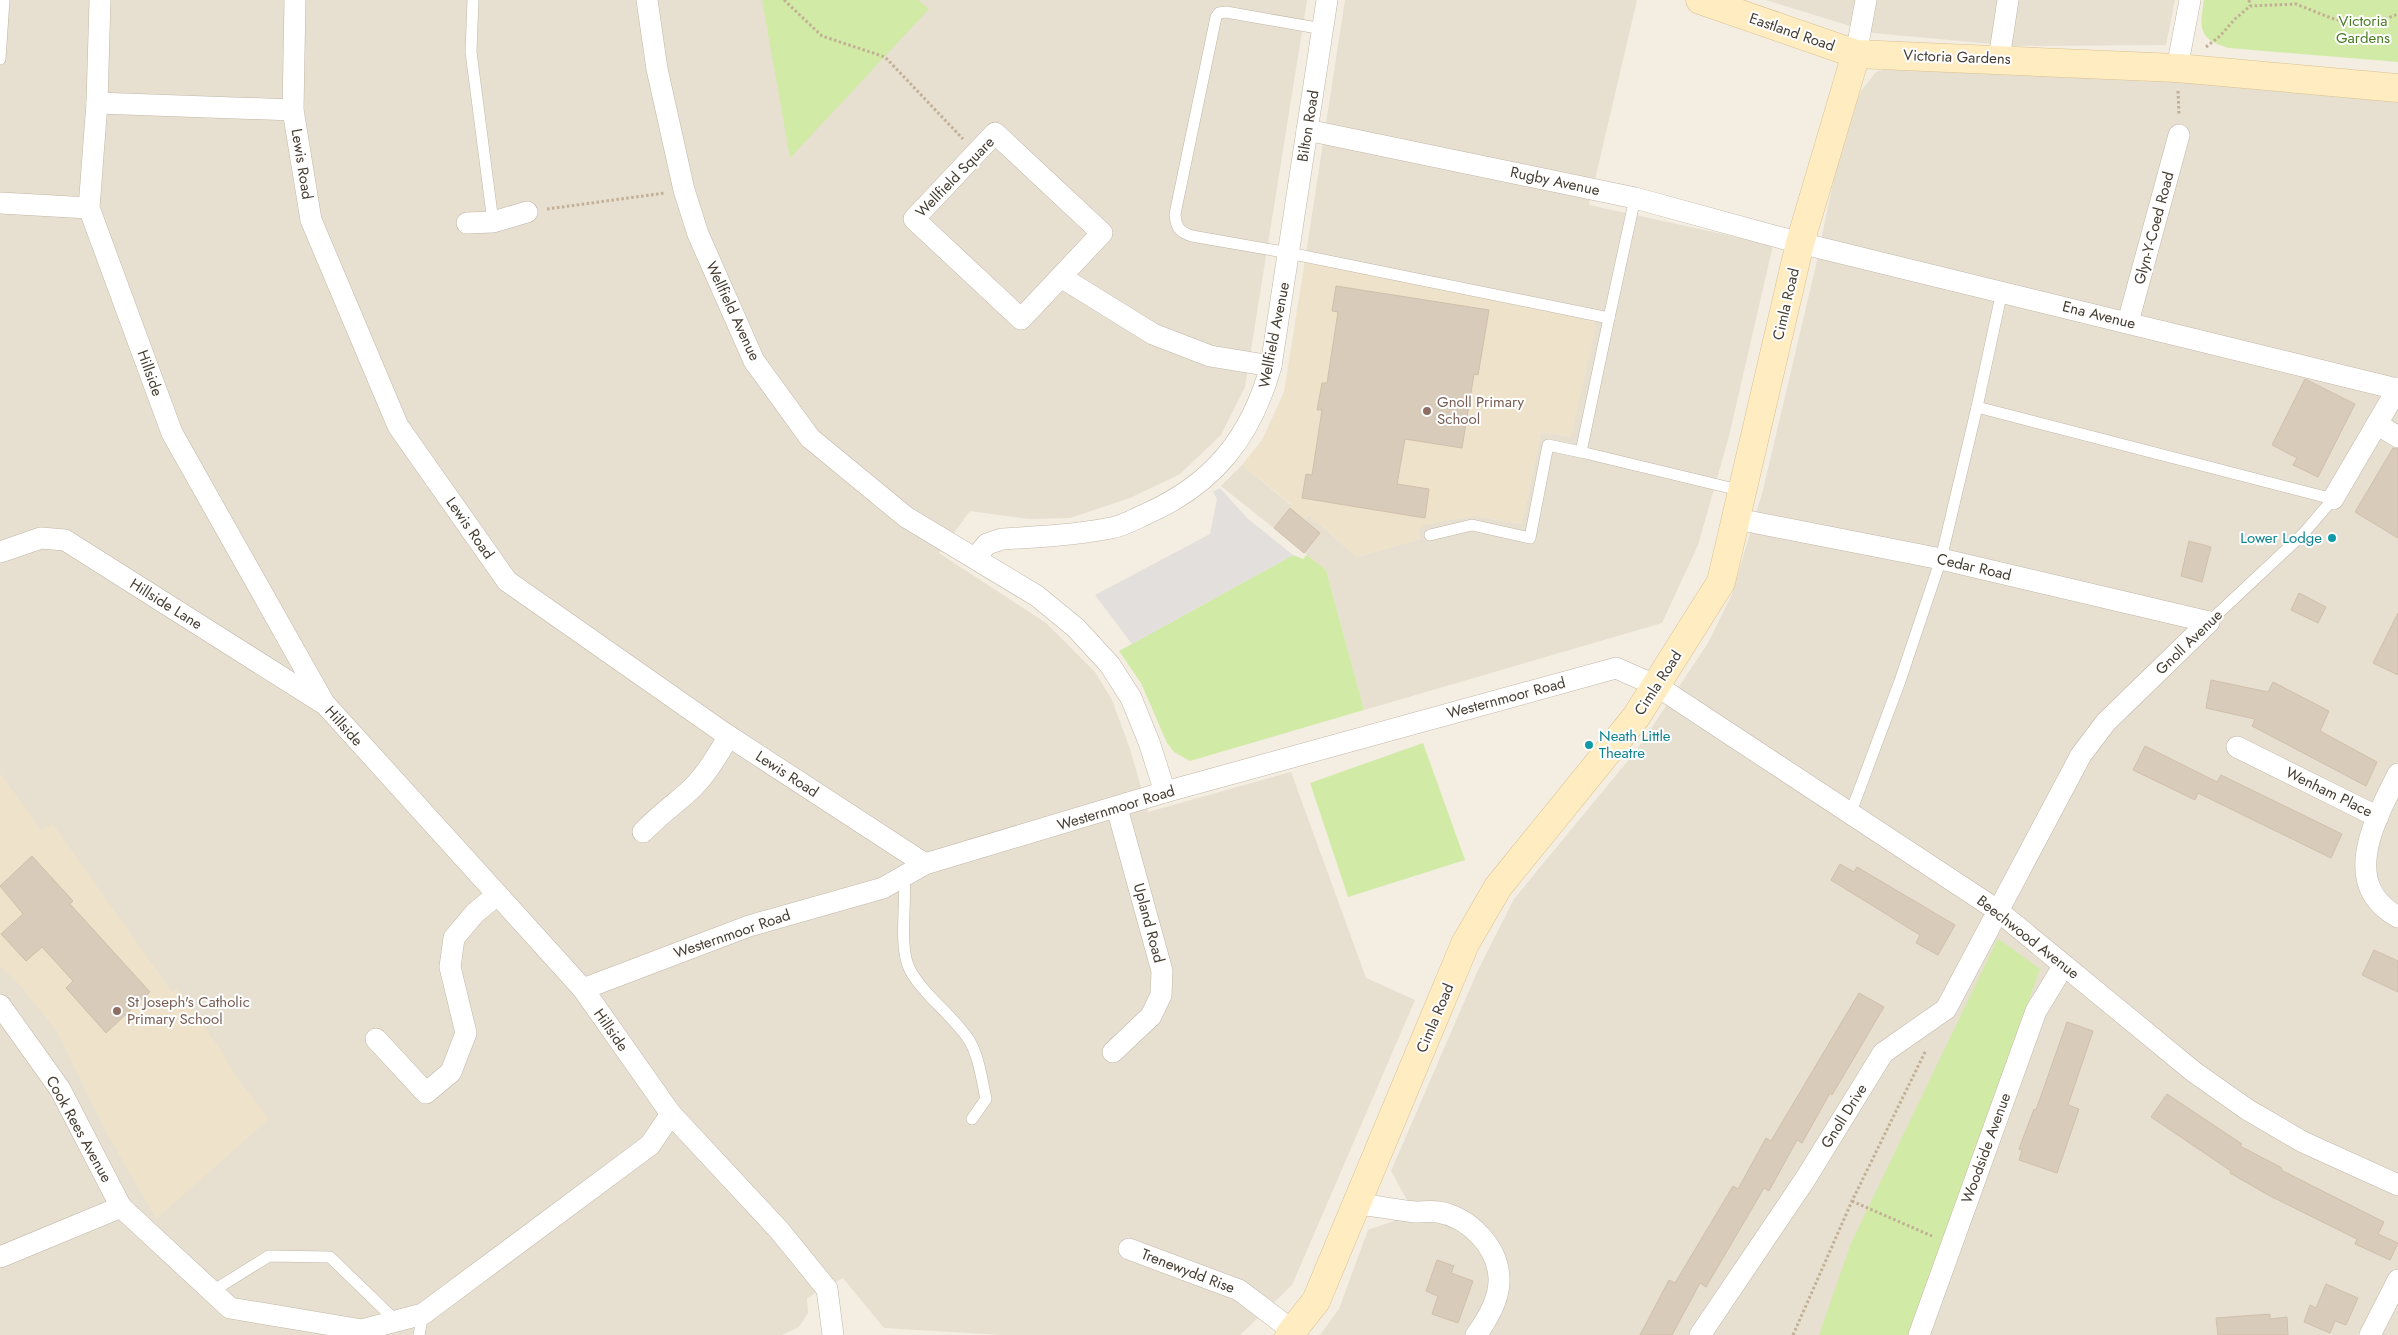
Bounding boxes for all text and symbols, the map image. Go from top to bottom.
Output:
street label: Eastland Road [1746,7,1838,57]
park label: Victoria Gardens [2336,10,2390,49]
street label: Victoria Gardens [1903,44,2011,70]
street label: Bilton Road [1291,89,1325,163]
street label: Lewis Road [286,127,318,201]
street label: Wellfield Square [911,131,1000,222]
street label: Rugby Avenue [1508,161,1602,201]
street label: Glyn-Y-Coed Road [2128,169,2180,287]
street label: Wellfield Avenue [700,258,766,365]
street label: Cimla Road [1767,266,1805,342]
street label: Wellfield Avenue [1253,280,1295,390]
street label: Ena Avenue [2060,295,2138,335]
street label: Hillside [131,347,169,399]
place label: Gnoll Primary School [1437,391,1525,430]
marker: Gnoll Primary School [1421,405,1433,417]
street label: Lewis Road [441,493,499,563]
place label: Lower Lodge [2240,527,2322,549]
marker: Lower Lodge [2326,532,2338,544]
street label: Cedar Road [1935,548,2013,586]
street label: Hillside Lane [125,573,207,635]
street label: Gnoll Avenue [2150,604,2228,680]
street label: Cimla Road [1629,646,1687,720]
street label: Westernmoor Road [1444,672,1568,724]
street label: Hillside [320,701,368,751]
place label: Neath Little Theatre [1599,725,1671,764]
marker: Neath Little Theatre [1583,739,1595,751]
street label: Lewis Road [751,745,823,803]
street label: Wenham Place [2282,761,2376,823]
street label: Westernmoor Road [1055,780,1177,836]
street label: Upland Road [1128,881,1170,965]
street label: Beechwood Avenue [1972,890,2084,984]
street label: Westernmoor Road [671,904,793,964]
street label: Cimla Road [1411,980,1459,1056]
place label: St Joseph's Catholic Primary School [127,991,250,1030]
street label: Hillside [588,1004,634,1056]
marker: St Joseph's Catholic Primary School [111,1005,123,1017]
street label: Cook Rees Avenue [41,1072,118,1187]
street label: Gnoll Drive [1815,1079,1873,1153]
street label: Woodside Avenue [1956,1089,2016,1206]
street label: Trenewydd Rise [1138,1243,1238,1299]

